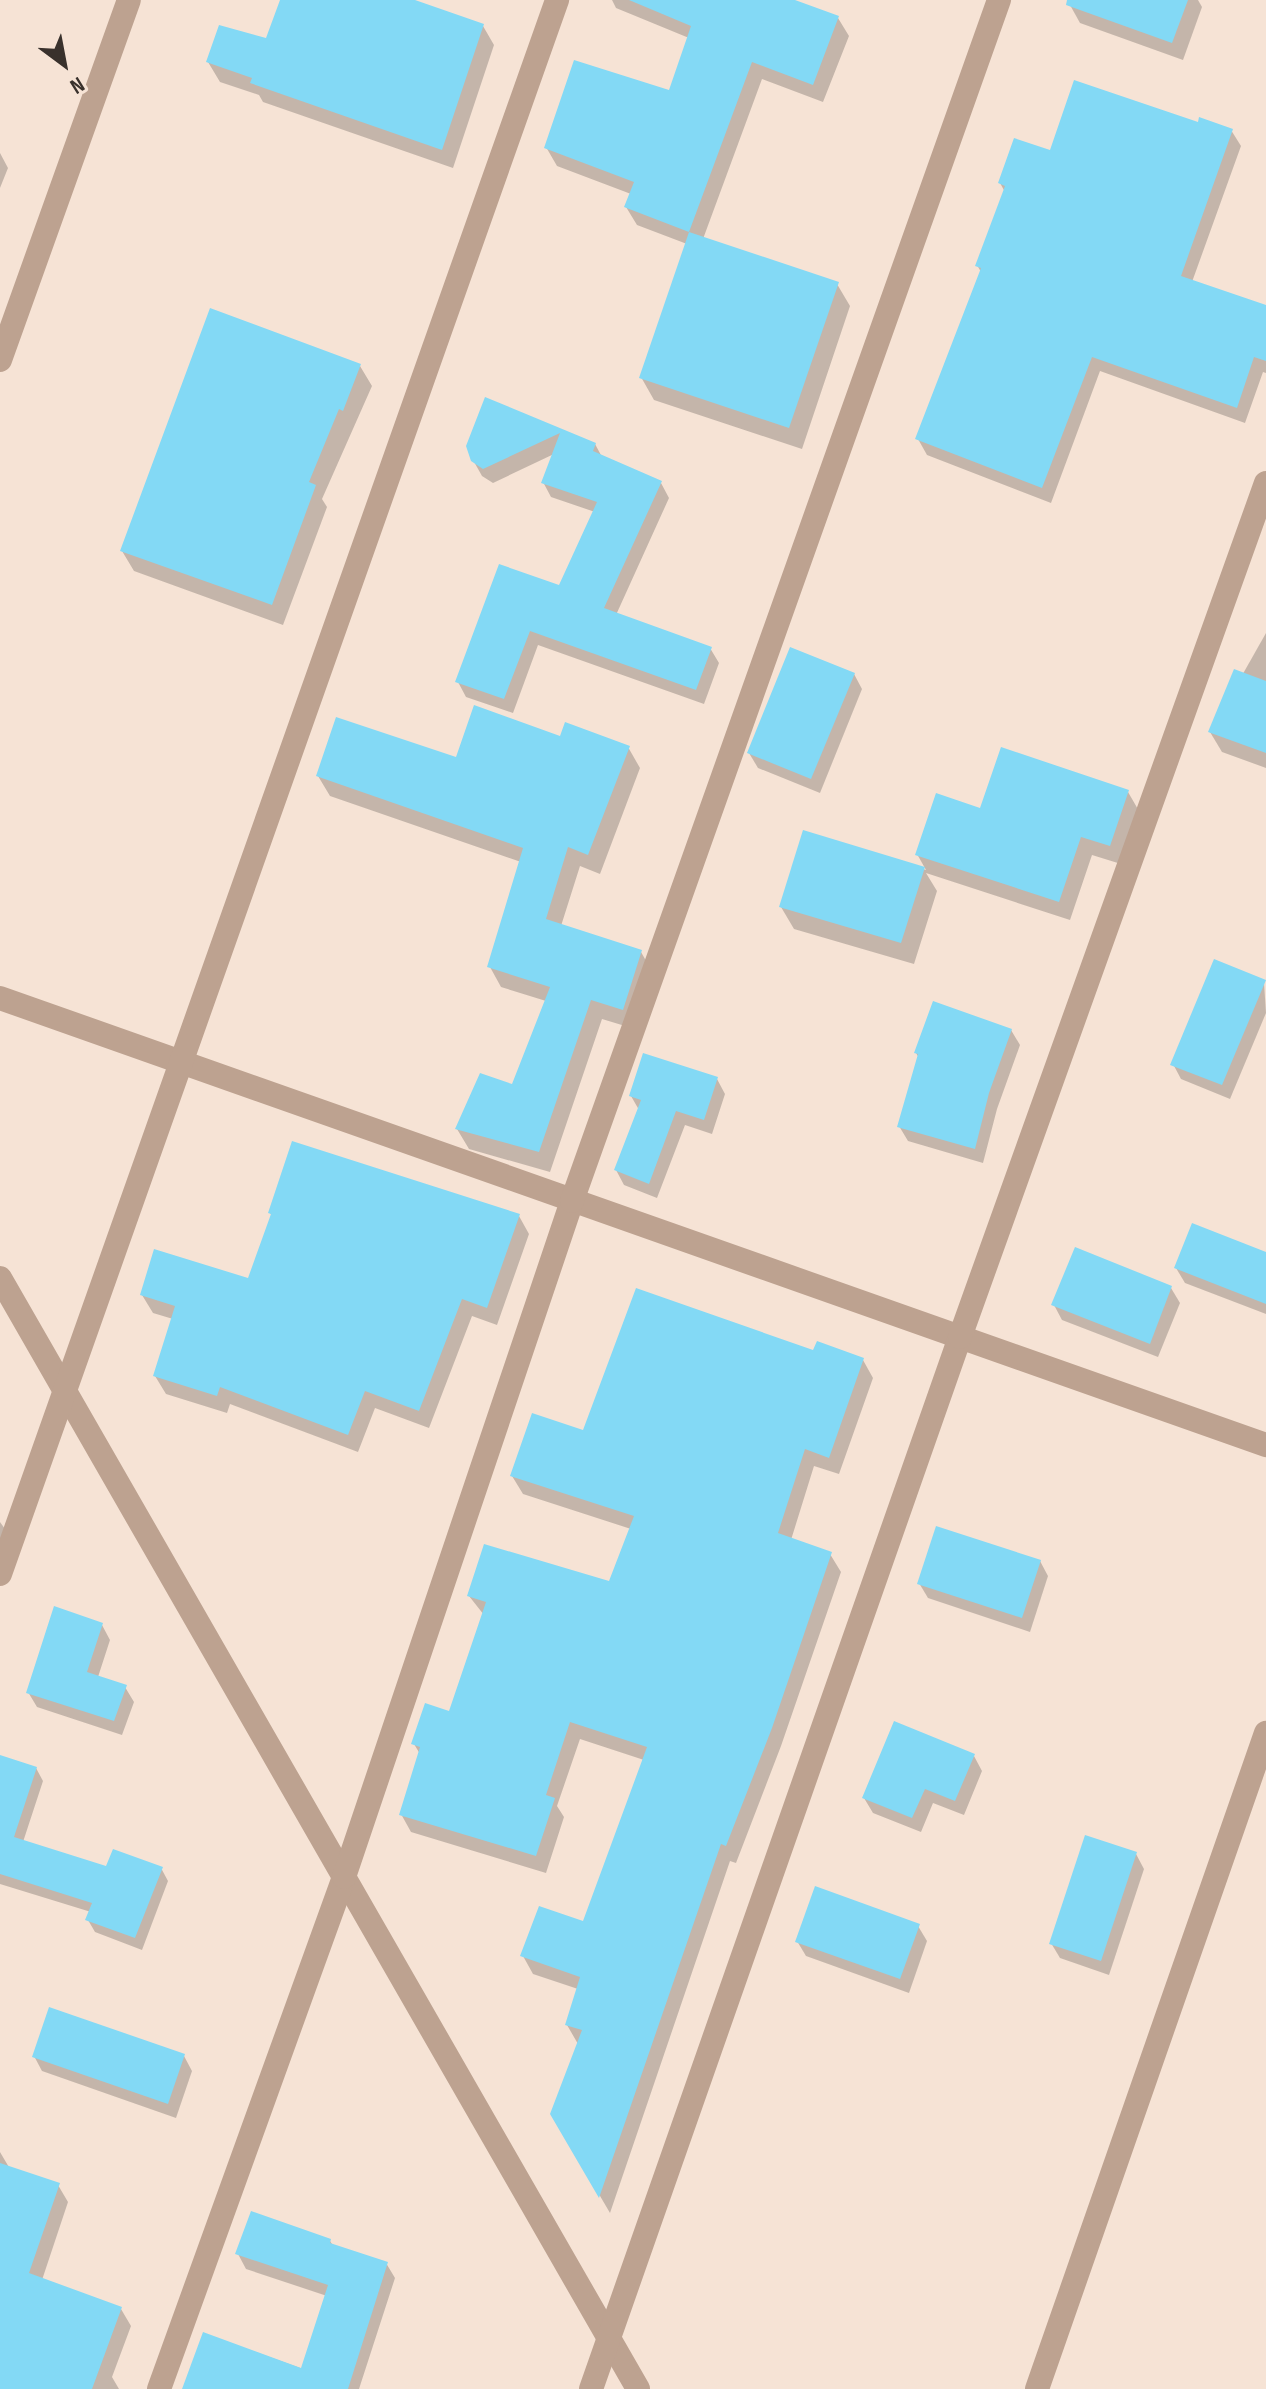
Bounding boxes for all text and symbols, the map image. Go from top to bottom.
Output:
north arrow [24,24,104,104]
text: N [65,70,89,99]

